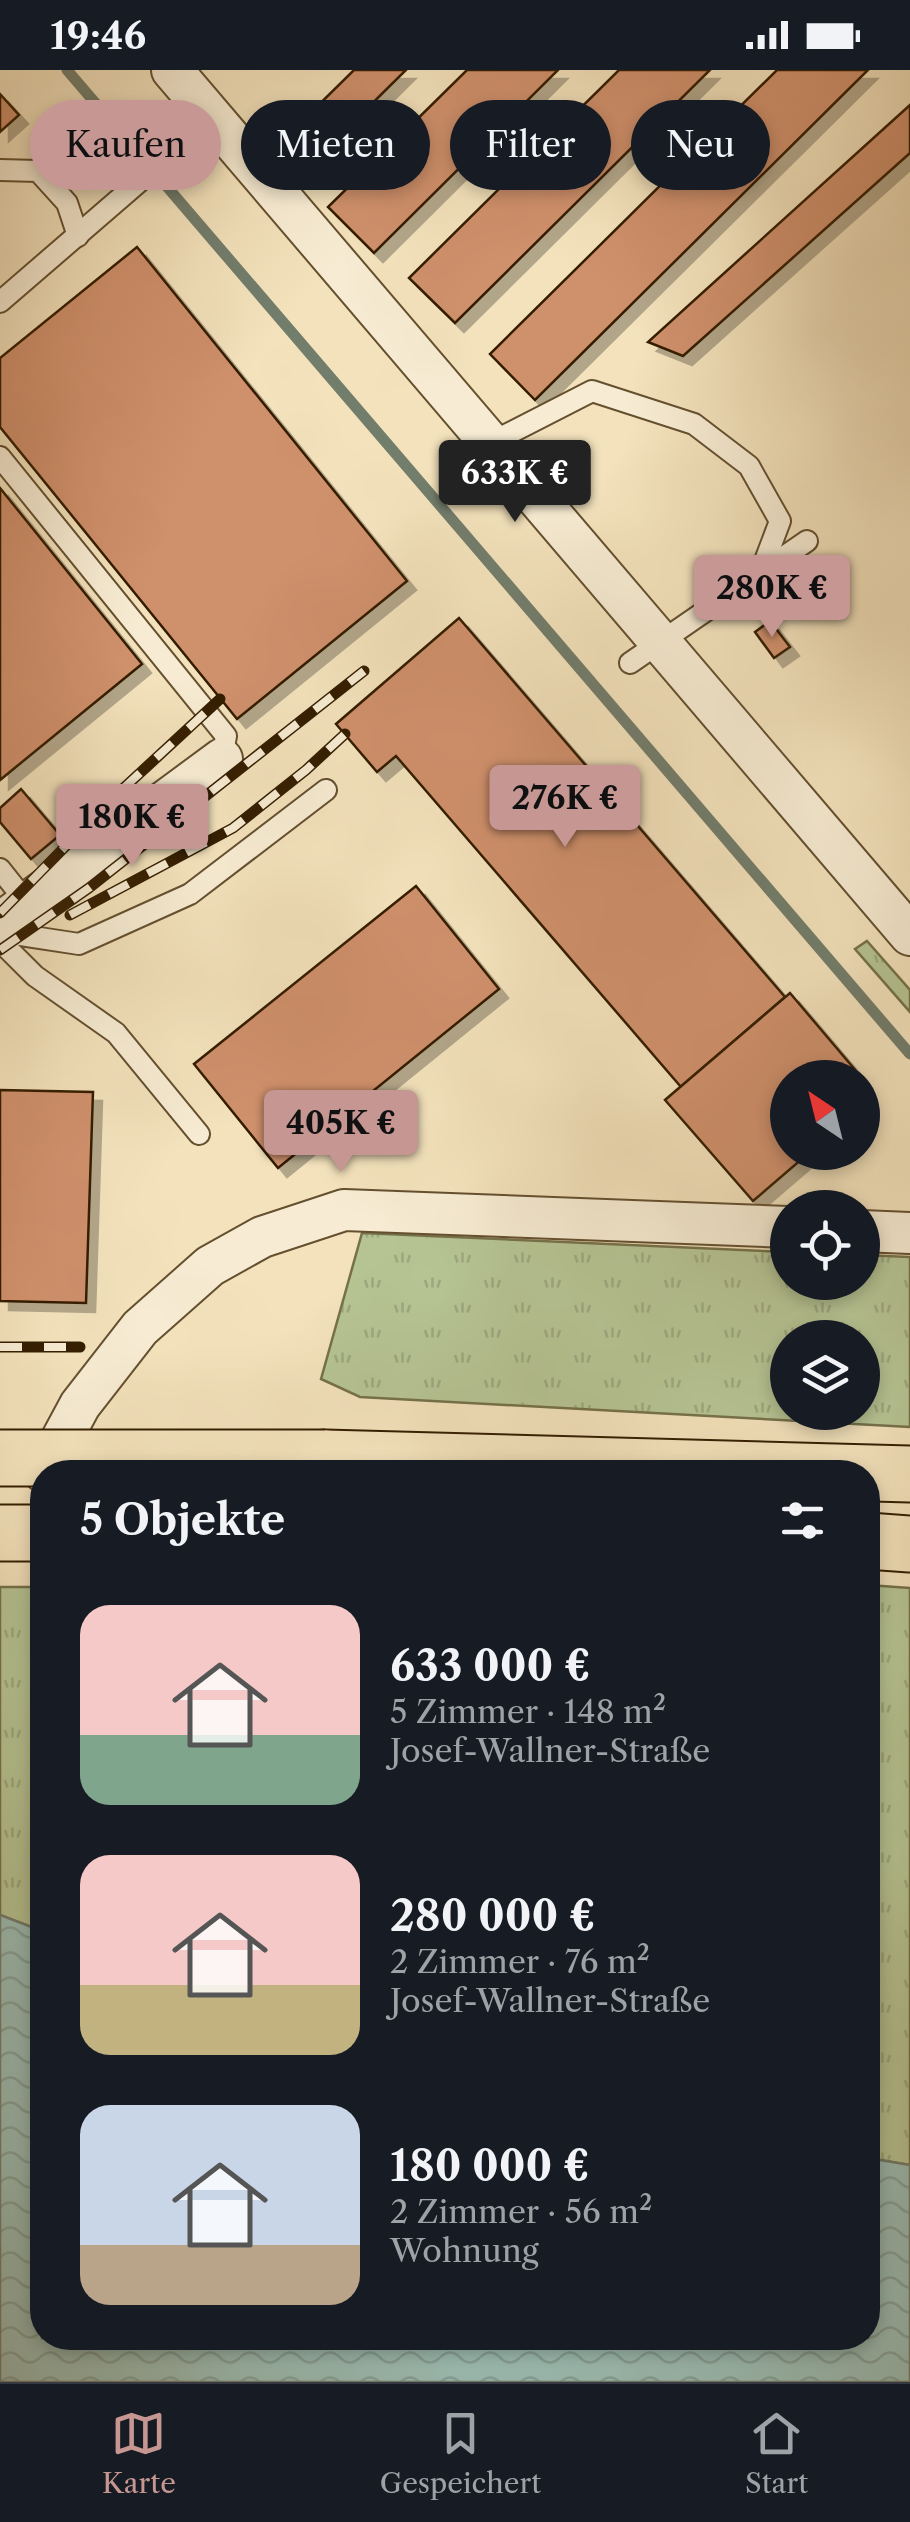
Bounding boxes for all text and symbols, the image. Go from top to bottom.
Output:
text: 19:46 [50,12,146,59]
chip: Kaufen [30,100,221,190]
chip: Mieten [241,100,430,190]
chip: Filter [450,100,611,190]
chip: Neu [631,100,770,190]
pin: 633K € [434,440,596,525]
text: 633K € [461,453,569,492]
pin: 280K € [691,555,853,640]
text: 280K € [716,568,828,607]
pin: 276K € [484,765,646,850]
text: 276K € [511,778,619,817]
pin: 180K € [51,784,213,869]
text: 180K € [78,797,186,836]
north arrow [770,1060,880,1170]
map controls [770,1060,880,1430]
pin: 405K € [260,1090,422,1175]
text: 405K € [286,1103,396,1142]
button: locate [770,1190,880,1300]
button: layers [770,1320,880,1430]
icon: filters [775,1493,830,1548]
text: 5 Objekte [80,1494,285,1546]
text: 633 000 € [390,1640,591,1692]
icon: home [160,1645,280,1765]
text: 5 Zimmer · 148 m² [390,1692,666,1731]
text: Josef-Wallner-Straße [390,1731,710,1770]
text: 280 000 € [390,1890,595,1942]
icon: home [160,1895,280,2015]
text: 2 Zimmer · 76 m² [390,1942,650,1981]
text: Josef-Wallner-Straße [390,1981,710,2020]
text: 180 000 € [390,2140,590,2192]
icon: home [160,2145,280,2265]
text: 2 Zimmer · 56 m² [390,2192,652,2231]
text: Wohnung [390,2231,539,2270]
tab: Karte [102,2406,176,2500]
tab: Gespeichert [380,2406,541,2500]
tab: Start [745,2406,808,2500]

